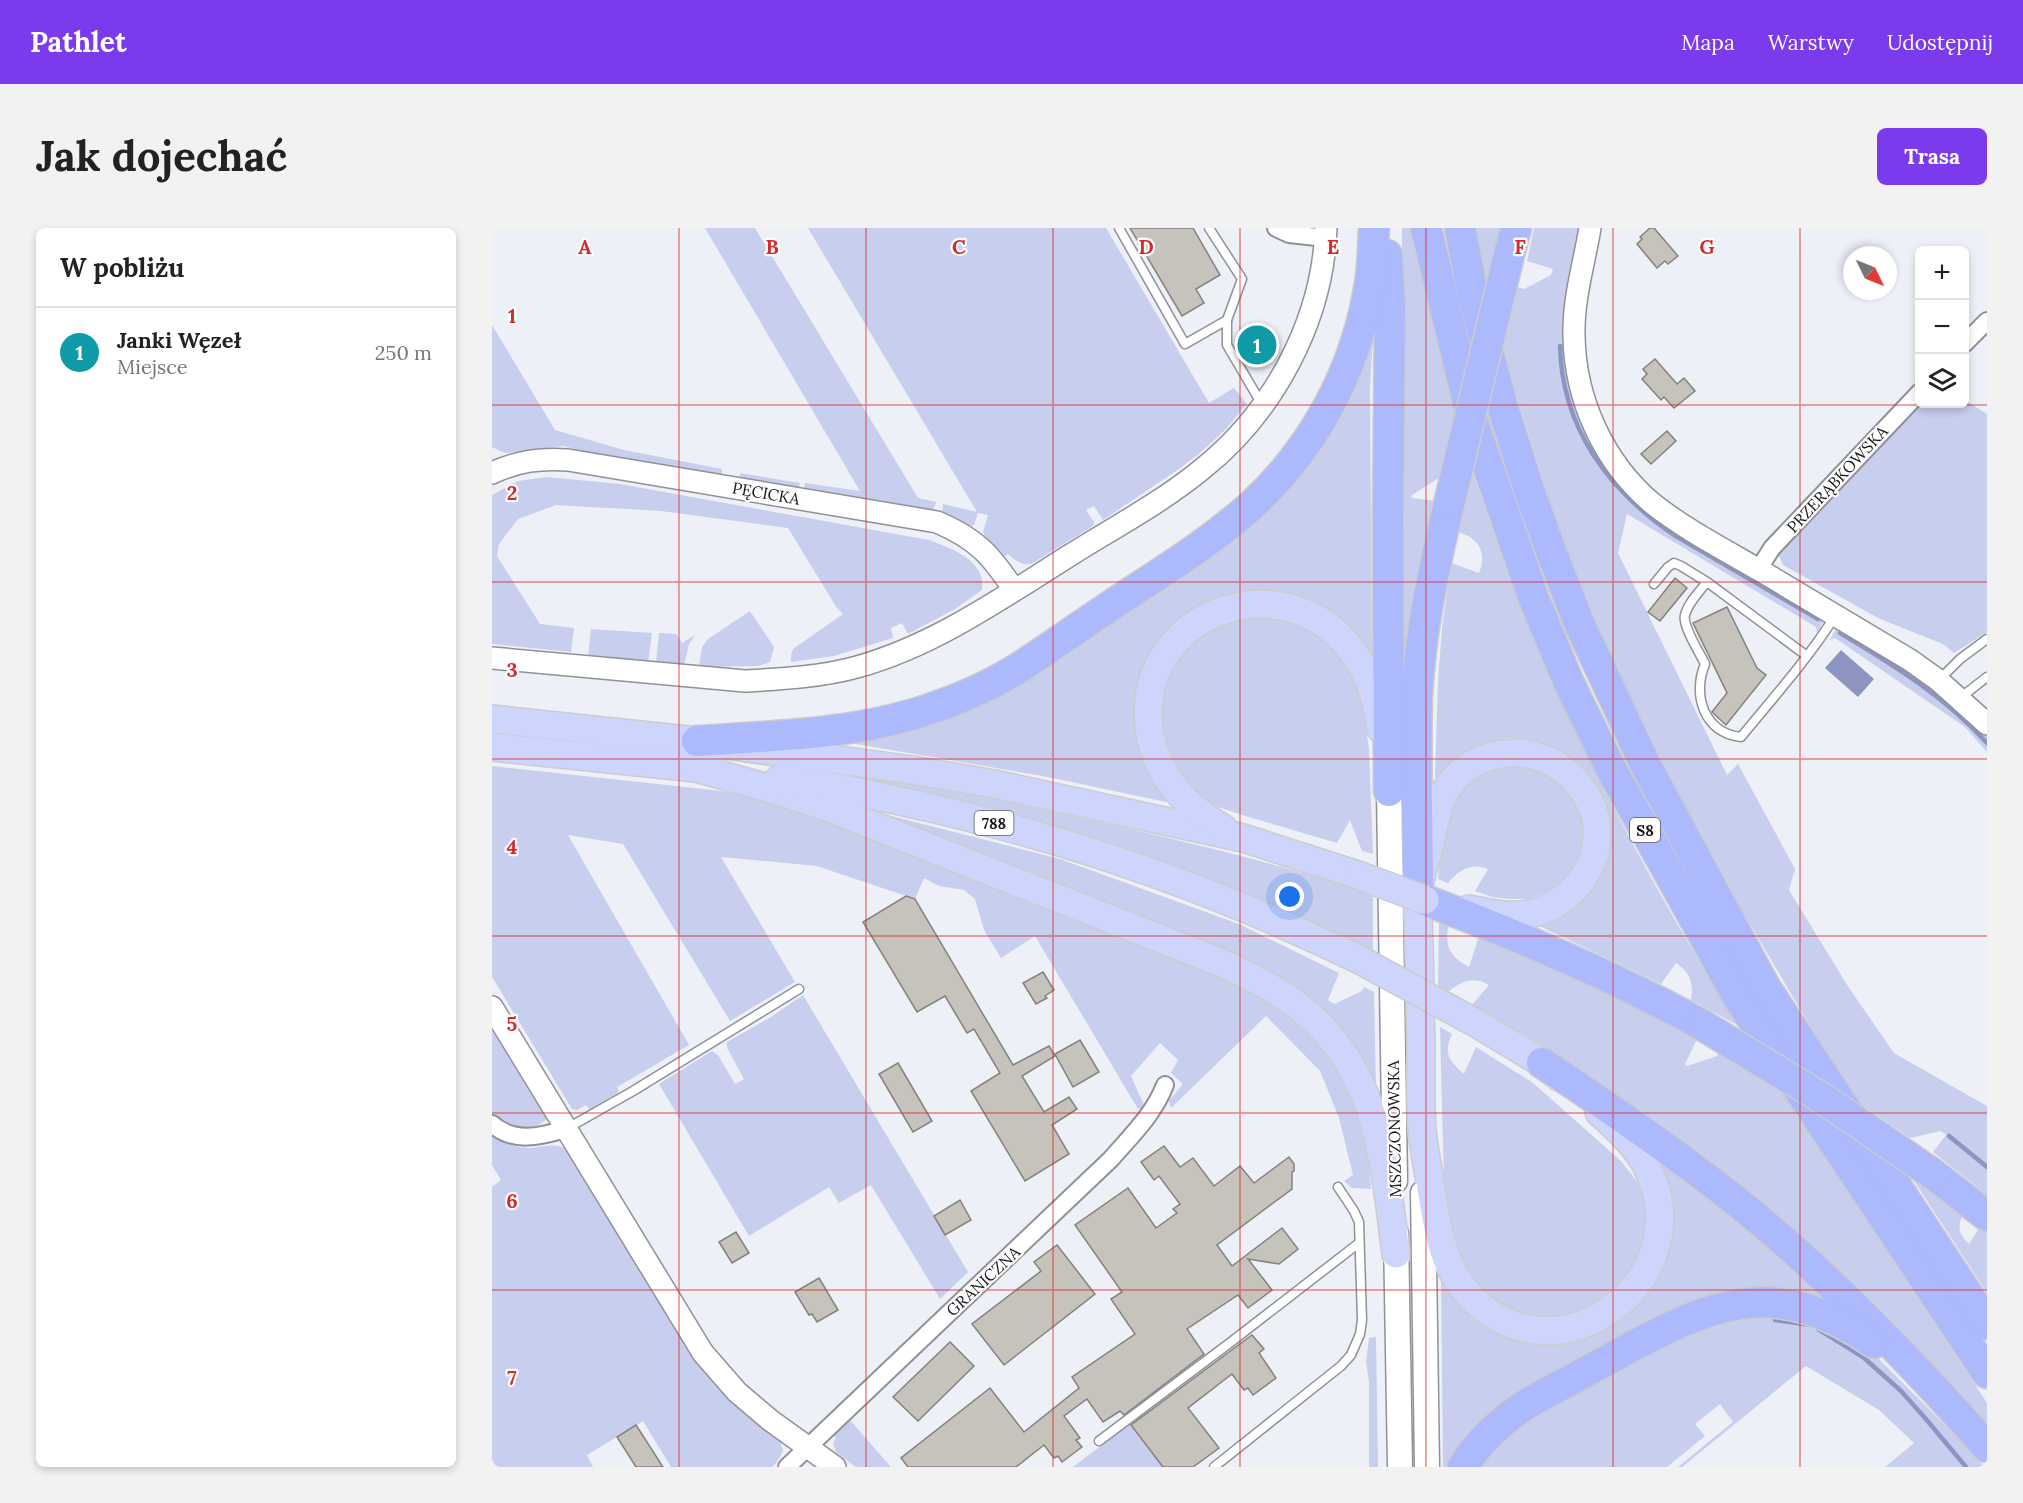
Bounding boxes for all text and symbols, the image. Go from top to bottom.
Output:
text: Pathlet [30,24,127,60]
text: Mapa [1681,29,1735,56]
text: Warstwy [1768,29,1854,56]
text: Udostępnij [1887,29,1993,56]
button: Trasa [1877,128,1987,185]
text: Jak dojechać [36,129,287,183]
text: A [578,234,592,259]
text: B [765,234,779,259]
text: C [952,234,966,259]
text: D [1138,234,1154,259]
text: E [1327,234,1339,259]
text: F [1514,234,1526,259]
text: G [1699,234,1715,259]
north arrow [1843,246,1897,300]
map controls [1915,246,1969,408]
button: + [1915,246,1969,300]
text: W pobliżu [60,251,184,284]
button: − [1915,300,1969,354]
text: 1 [508,303,516,328]
pin: 1 [1238,322,1276,368]
text: Janki Węzeł [117,326,241,354]
text: 1 [75,340,84,365]
text: 250 m [375,340,432,365]
text: Miejsce [117,354,188,379]
button: layers [1915,354,1969,408]
street label: PRZERĄBKOWSKA [1782,421,1892,537]
street label: PĘCICKA [731,477,802,509]
text: 2 [507,480,517,505]
text: 3 [506,657,518,682]
road number: 788 [974,811,1014,835]
road number: S8 [1630,818,1660,842]
text: 4 [507,834,518,859]
your location [1275,882,1304,911]
text: 5 [507,1011,518,1036]
street label: MSZCZONOWSKA [1383,1059,1405,1198]
text: 6 [506,1188,518,1213]
street label: GRANICZNA [942,1241,1025,1320]
text: 7 [507,1365,517,1390]

